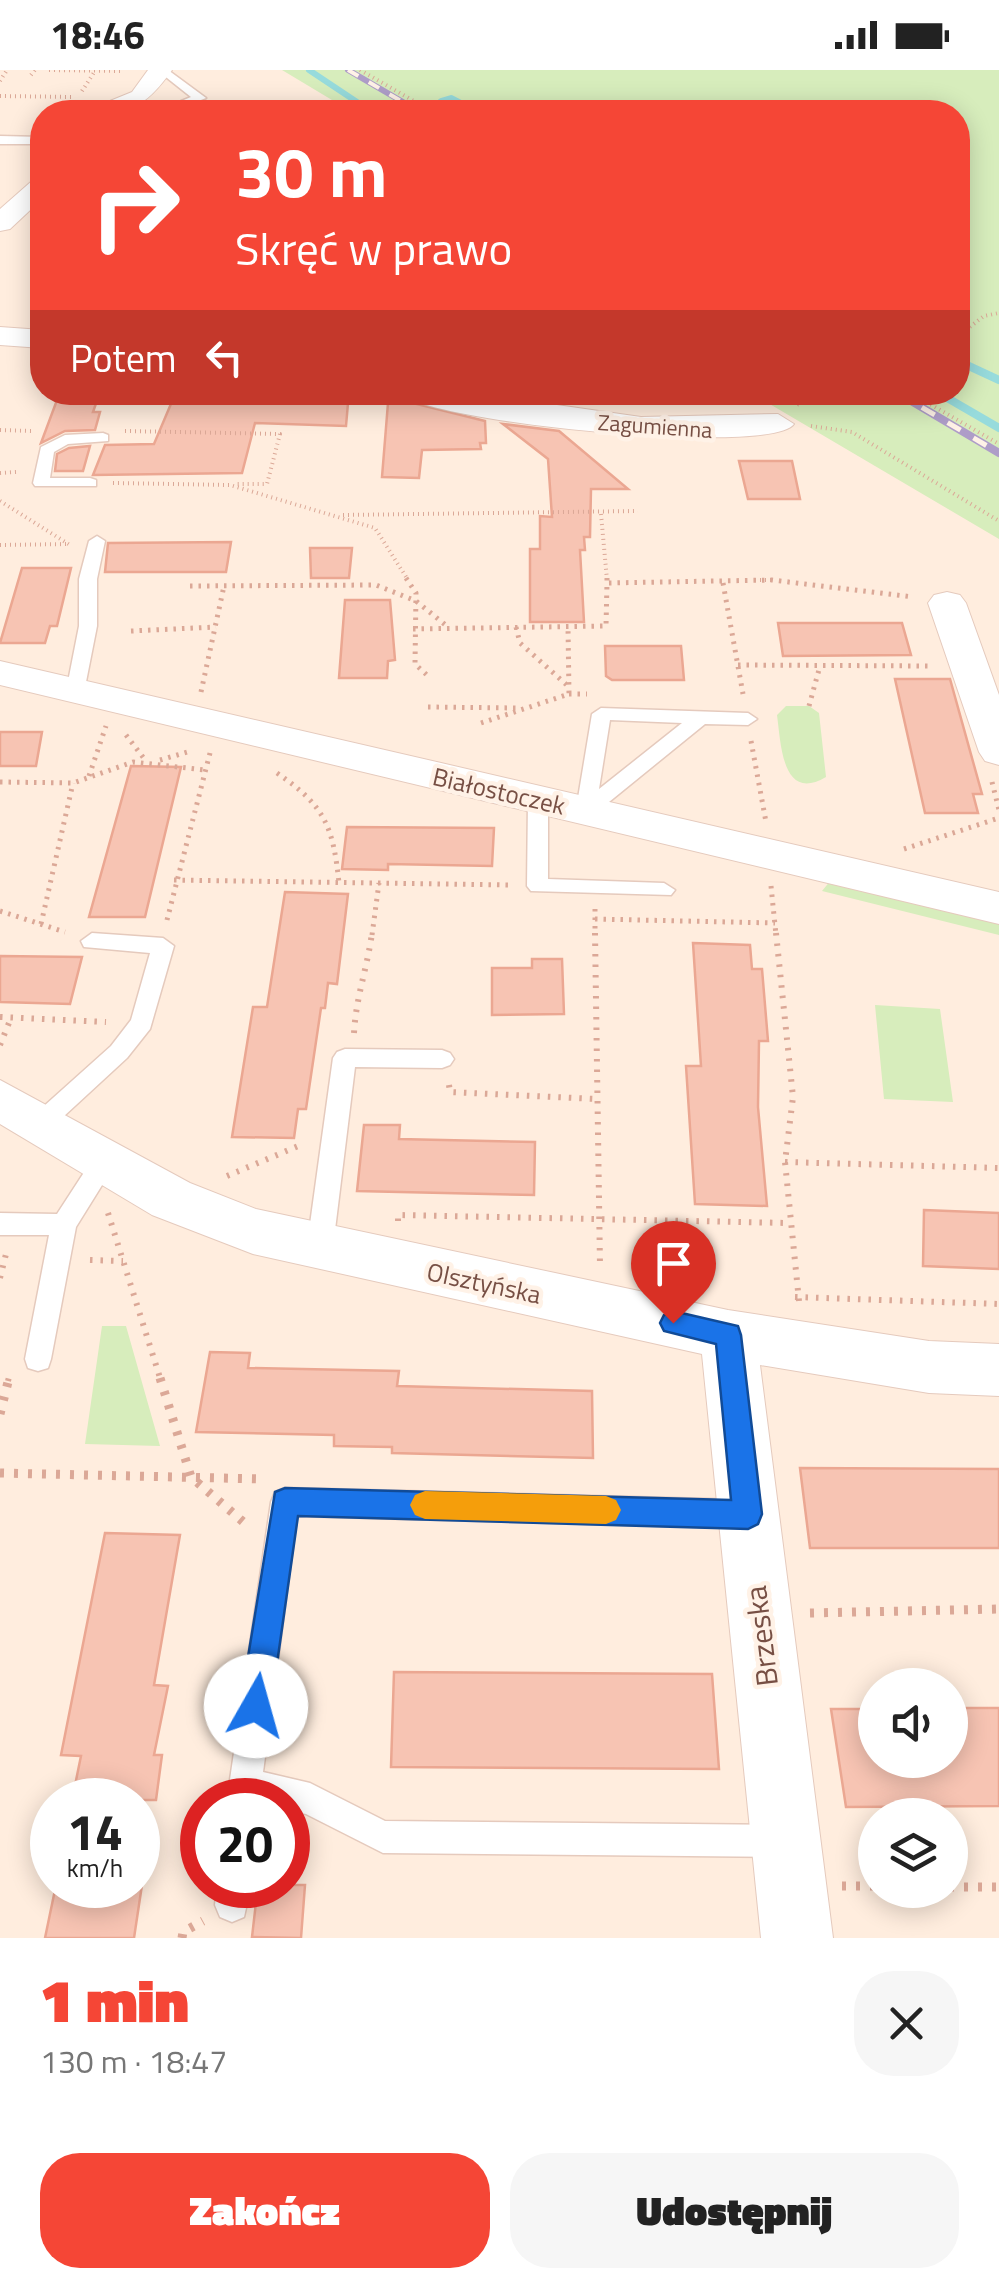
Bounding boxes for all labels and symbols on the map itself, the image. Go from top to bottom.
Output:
street label: Zagumienna [597,405,713,447]
street label: Białostoczek [429,757,569,825]
pin [631,1221,716,1324]
street label: Olsztyńska [424,1252,545,1314]
street label: Brzeska [732,1583,790,1689]
position arrow [204,1654,308,1758]
speed limit sign: 20 [180,1778,310,1908]

